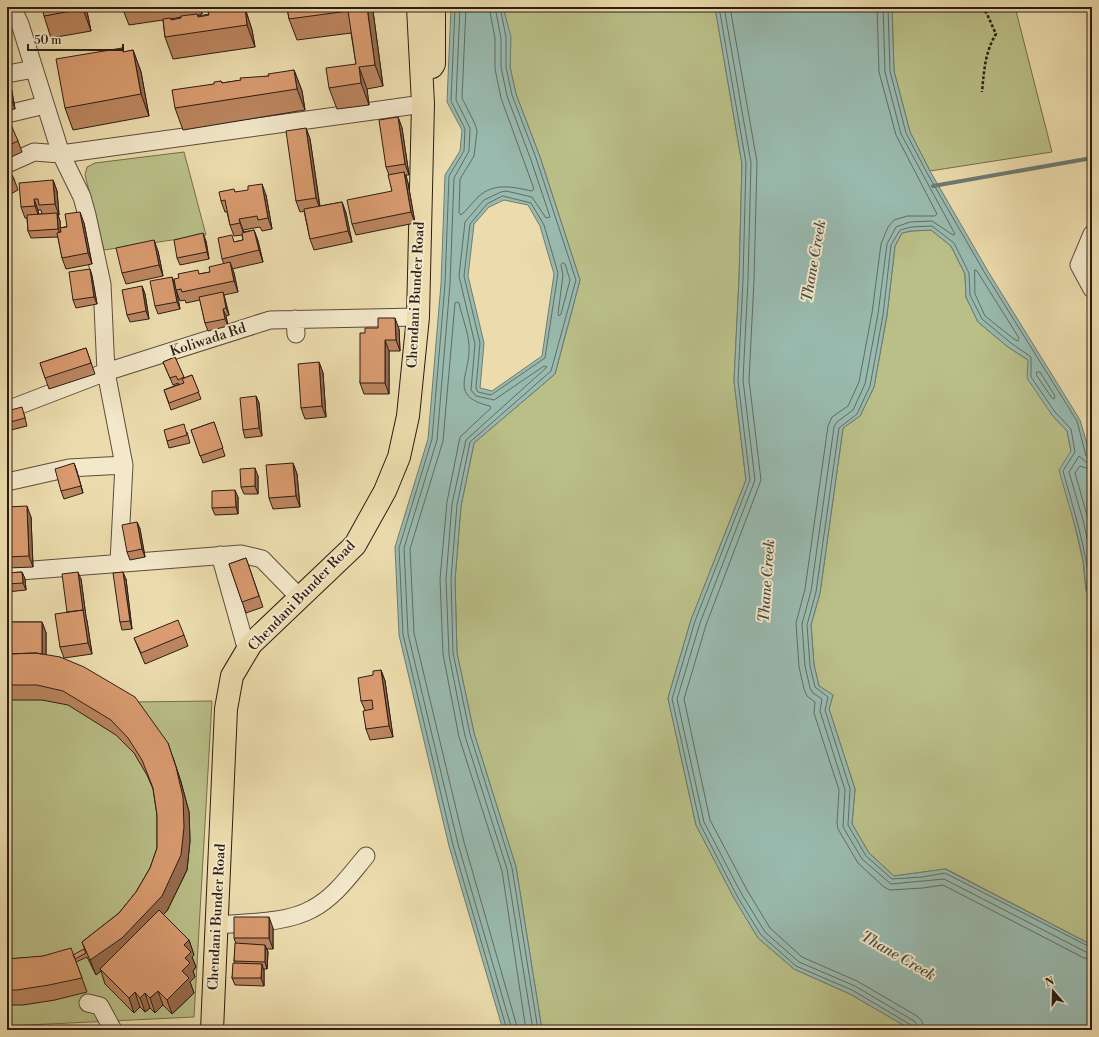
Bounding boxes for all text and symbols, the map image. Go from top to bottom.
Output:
scale bar [28,26,123,52]
text: 50 m [34,33,62,48]
water label: Thane Creek [797,218,831,304]
street label: Chendani Bunder Road [403,221,429,369]
street label: Koliwada Rd [168,319,248,361]
street label: Chendani Bunder Road [245,537,360,655]
water label: Thane Creek [755,539,779,623]
street label: Chendani Bunder Road [204,843,230,991]
water label: Thane Creek [857,927,939,985]
north arrow [1033,971,1073,1011]
text: N [1043,974,1057,991]

